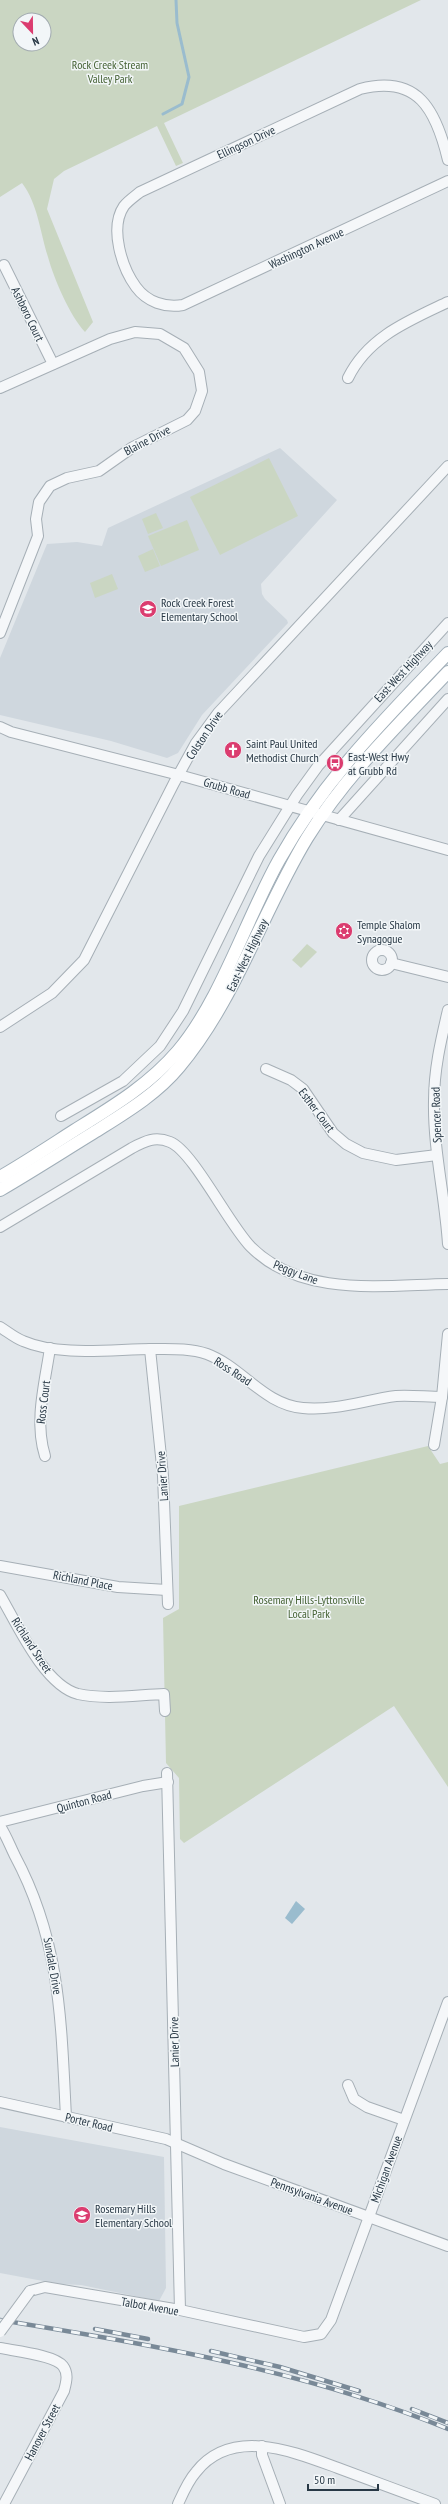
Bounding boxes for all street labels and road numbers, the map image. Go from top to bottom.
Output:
street label: Ellingson Drive [214,122,278,162]
street label: Washington Avenue [266,224,346,272]
street label: Ashboro Court [8,284,48,344]
street label: Blaine Drive [121,422,173,458]
street label: East-West Highway [371,637,436,705]
street label: Colston Drive [182,708,226,762]
street label: Grubb Road [202,774,252,802]
street label: East-West Highway [223,916,271,994]
street label: Esther Court [296,1085,339,1135]
street label: Spencer Road [428,1087,444,1143]
street label: Peggy Lane [271,1257,321,1287]
street label: Ross Road [211,1353,255,1389]
street label: Ross Court [33,1379,53,1425]
street label: Lanier Drive [153,1450,171,1502]
street label: Richland Place [52,1567,114,1593]
street label: Richland Street [8,1614,56,1676]
street label: Quinton Road [55,1786,113,1816]
street label: Sundale Drive [41,1936,65,1996]
street label: Lanier Drive [166,2017,182,2067]
street label: Porter Road [64,2109,114,2135]
street label: Michigan Avenue [367,2133,405,2205]
street label: Pennsylvania Avenue [269,2174,355,2218]
street label: Talbot Avenue [120,2294,180,2318]
street label: Hanover Street [21,2401,63,2463]

